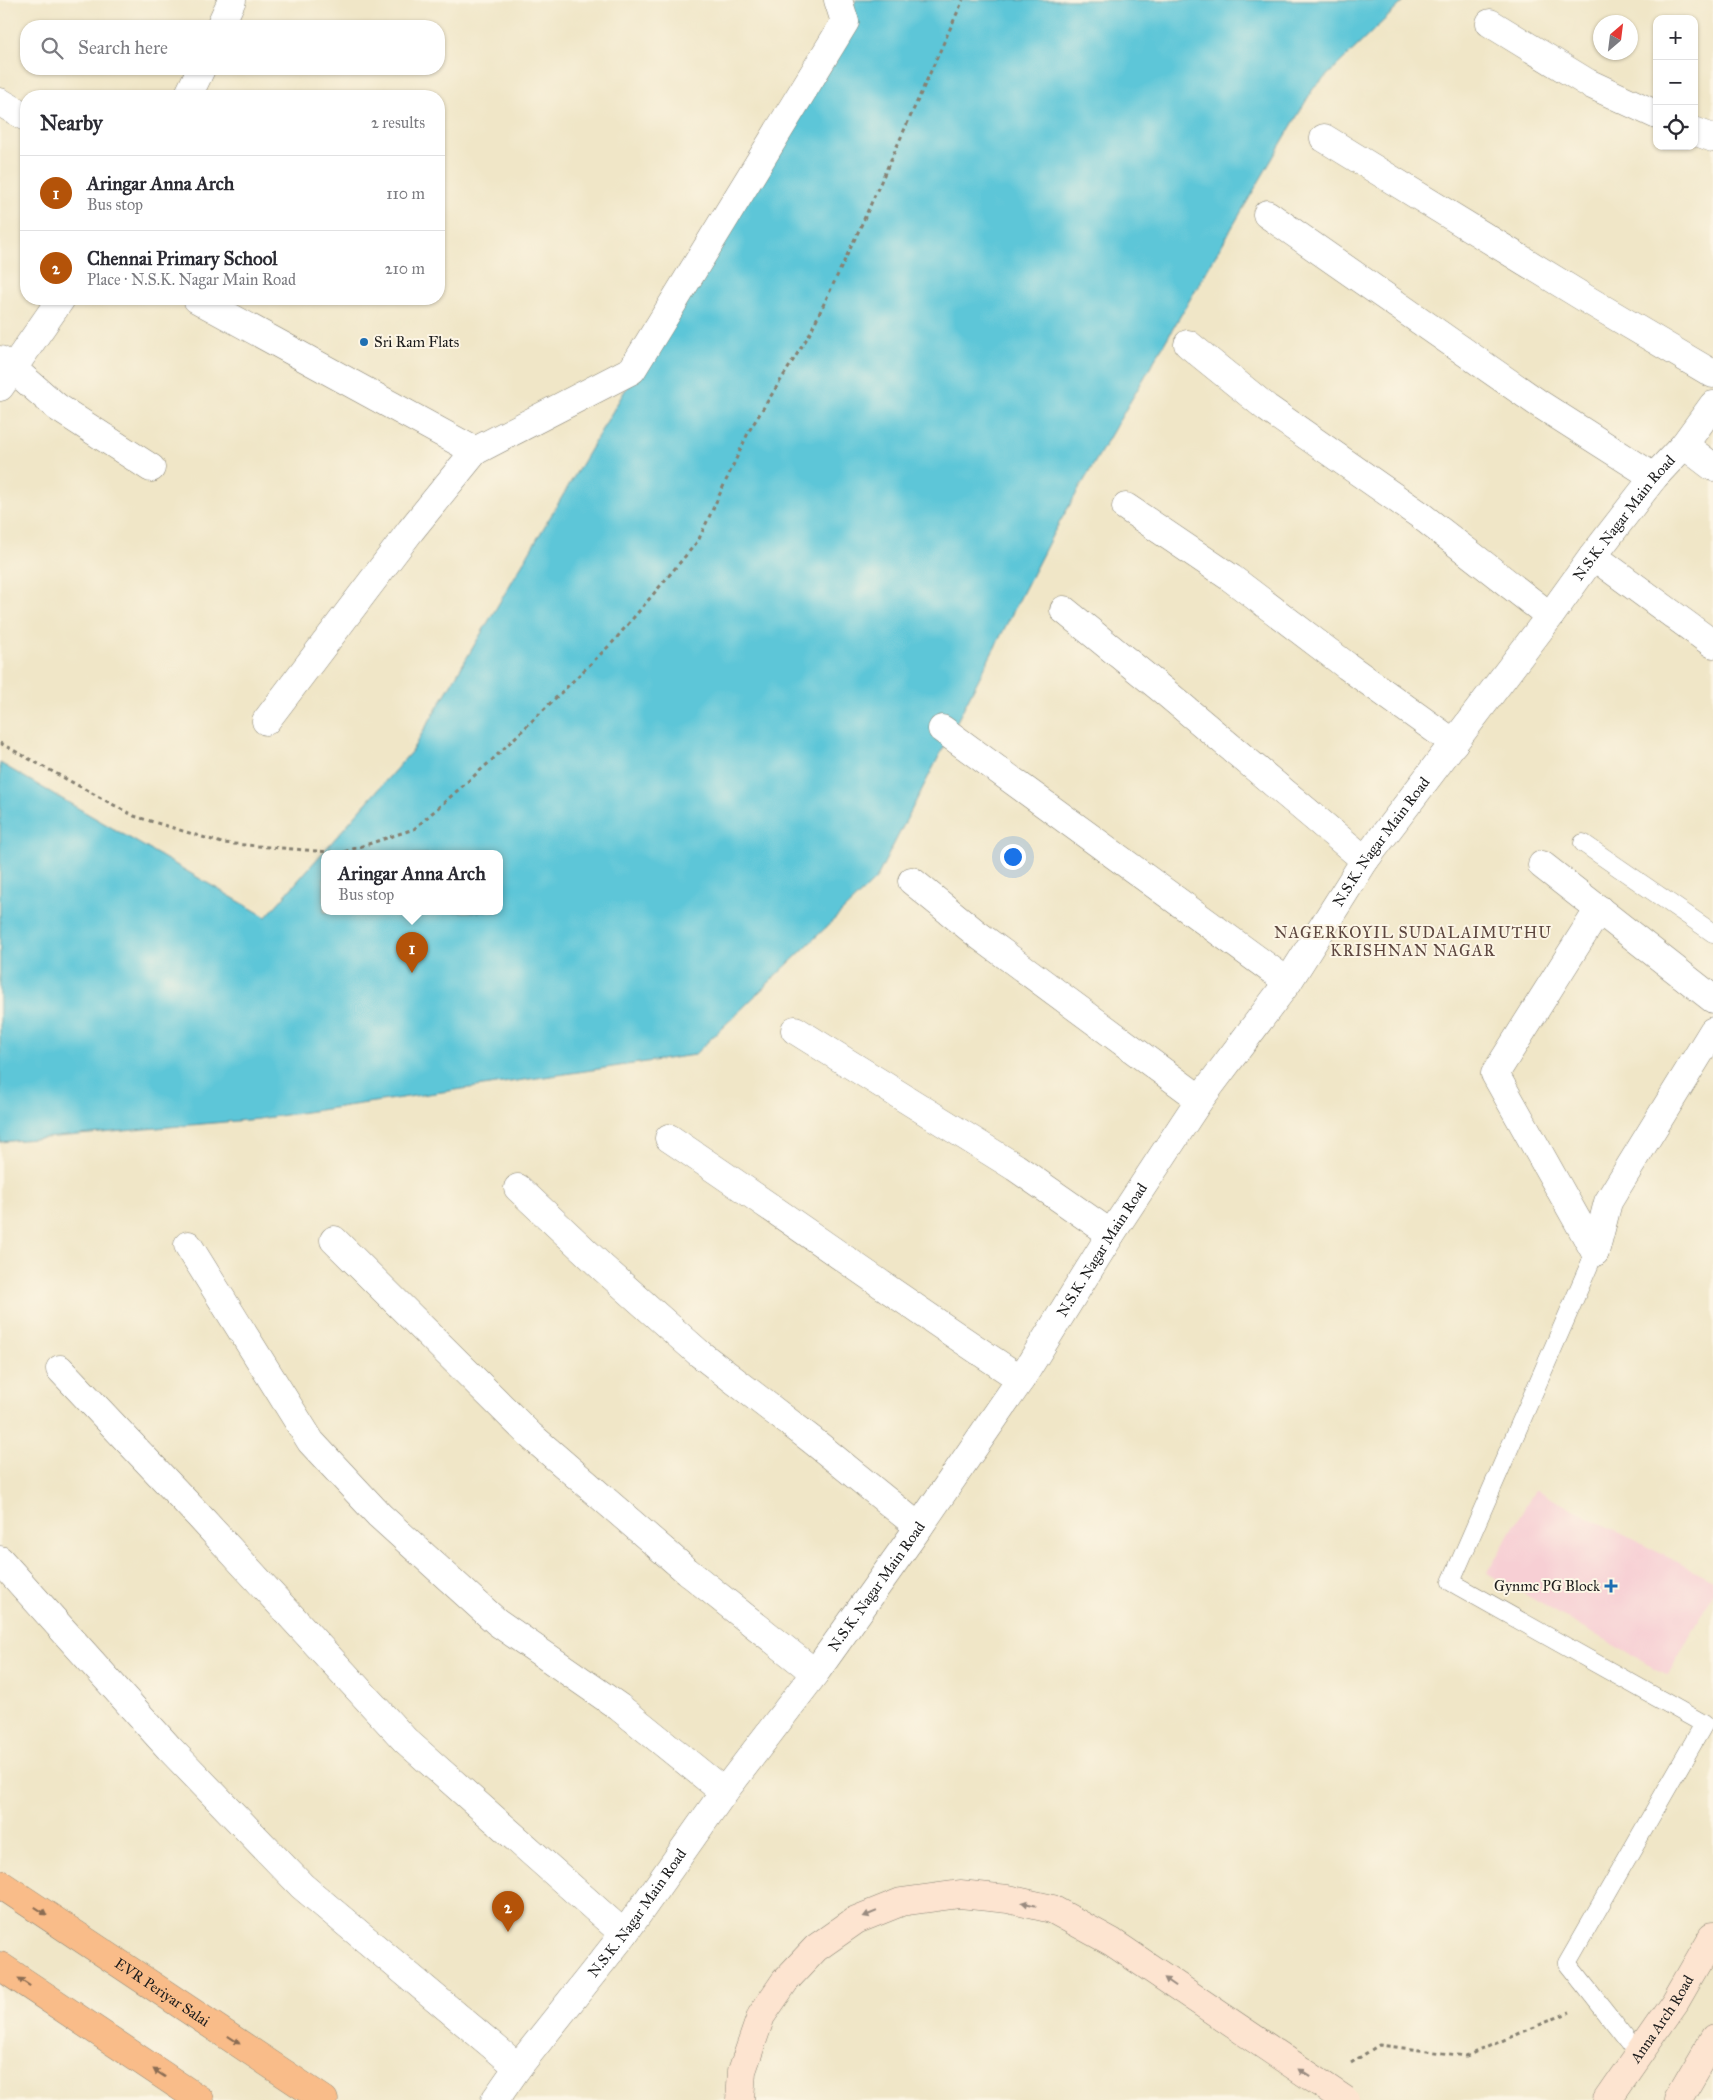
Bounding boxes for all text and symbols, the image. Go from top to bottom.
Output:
north arrow [1593,15,1638,60]
map controls [1653,15,1698,150]
button: + [1653,15,1698,60]
search box [20,20,445,75]
icon: search [38,34,66,62]
text: Search here [78,36,168,59]
button: − [1653,60,1698,105]
button: locate [1653,105,1698,150]
text: Nearby [40,110,103,136]
text: 2 results [371,113,425,132]
text: Aringar Anna Arch [87,172,234,195]
text: 1 [53,184,59,203]
text: 110 m [386,184,425,203]
text: Bus stop [87,195,143,214]
text: Chennai Primary School [87,247,277,270]
text: 2 [52,259,60,278]
text: 210 m [385,259,425,278]
text: Place · N.S.K. Nagar Main Road [87,270,296,289]
place label: Sri Ram Flats [374,333,459,351]
marker: Sri Ram Flats [358,336,370,348]
street label: N.S.K. Nagar Main Road [1569,451,1679,584]
street label: N.S.K. Nagar Main Road [1329,773,1434,910]
your location [1000,844,1026,870]
popup [321,850,503,915]
text: Aringar Anna Arch [338,862,486,885]
text: Bus stop [338,885,394,904]
district label: NAGERKOYIL SUDALAIMUTHU KRISHNAN NAGAR [1274,923,1552,960]
pin: 1 [396,932,428,973]
street label: N.S.K. Nagar Main Road [1053,1179,1151,1320]
street label: N.S.K. Nagar Main Road [824,1518,929,1655]
place label: Gynmc PG Block [1494,1577,1600,1595]
marker: Gynmc PG Block [1604,1579,1618,1593]
street label: N.S.K. Nagar Main Road [584,1845,690,1981]
pin: 2 [492,1891,524,1932]
one-way arrow [1021,1900,1036,1908]
one-way arrow [34,1906,47,1916]
one-way arrow [863,1911,877,1919]
street label: EVR Periyar Salai [111,1954,213,2030]
street label: Anna Arch Road [1626,1972,1698,2067]
one-way arrow [18,1977,31,1987]
one-way arrow [1163,1977,1177,1987]
one-way arrow [227,2035,241,2045]
one-way arrow [152,2068,166,2078]
one-way arrow [1298,2068,1311,2078]

